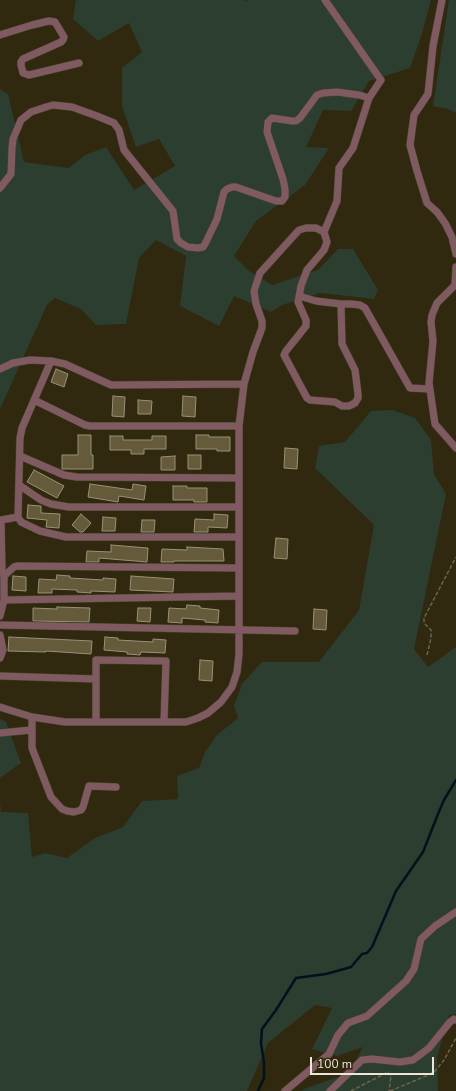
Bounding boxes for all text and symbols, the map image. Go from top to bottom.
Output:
scale bar [312,1049,436,1075]
text: 100 m [317,1056,352,1072]

